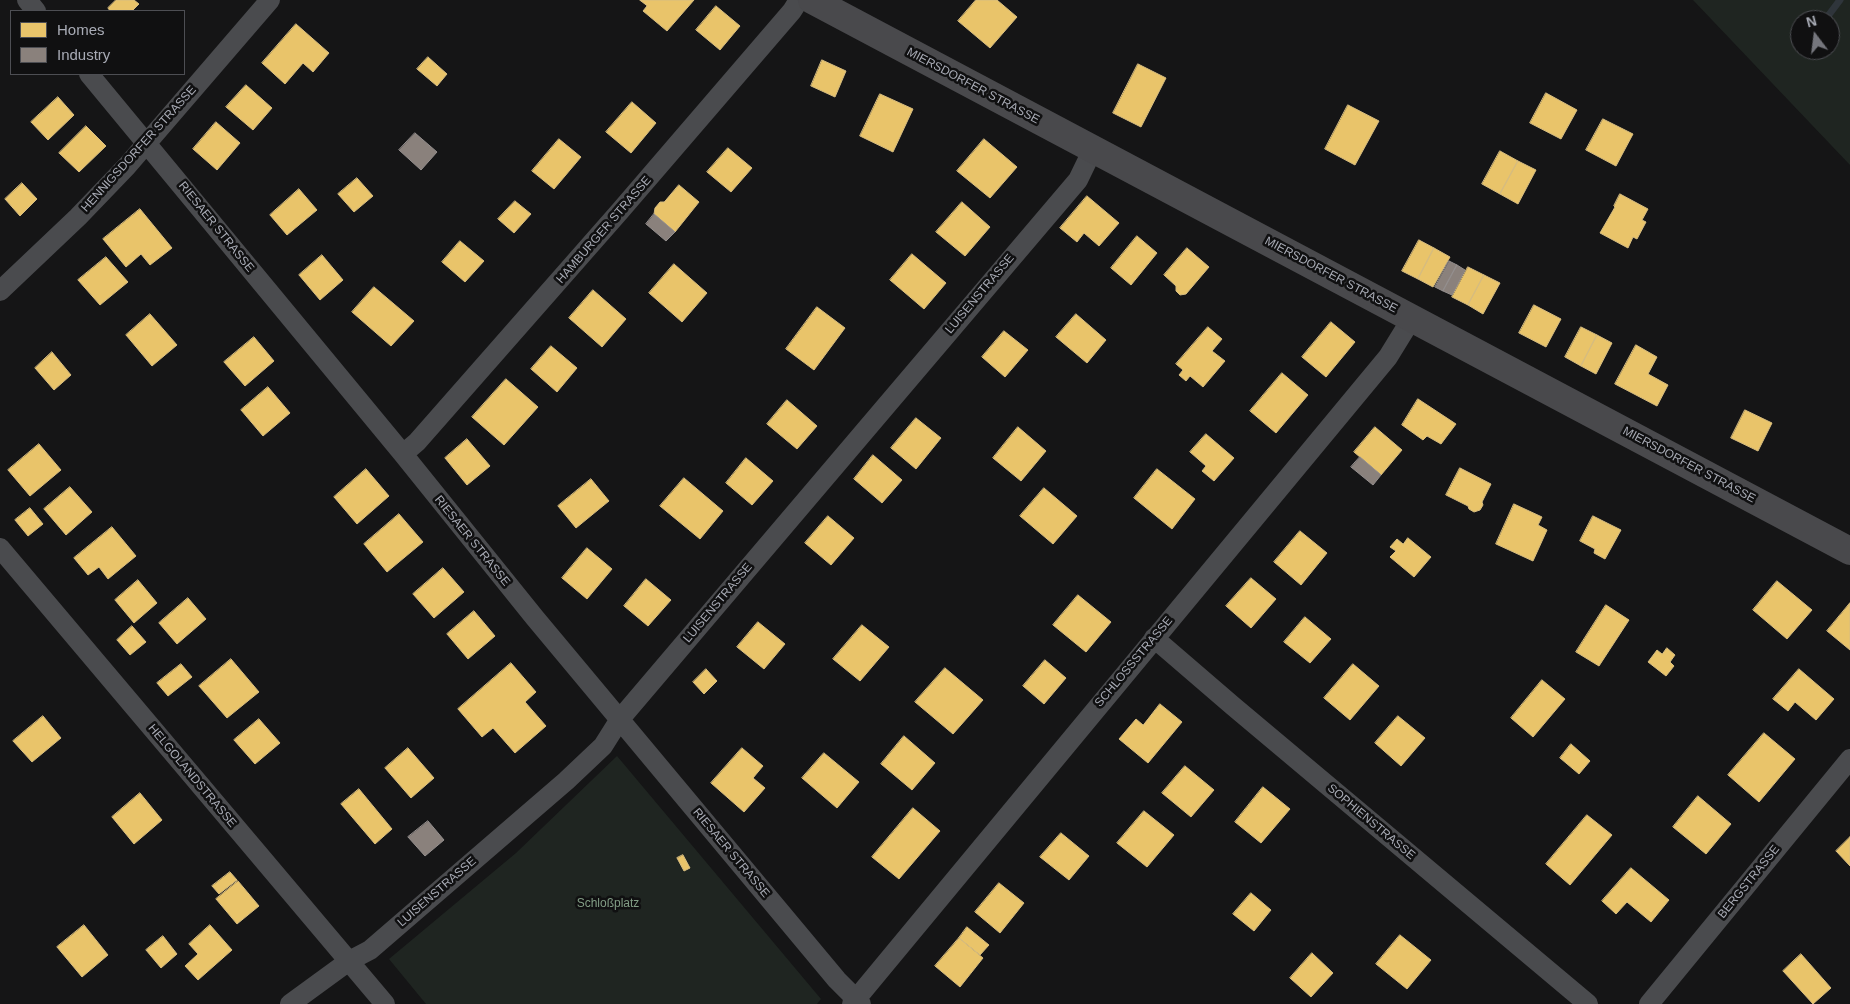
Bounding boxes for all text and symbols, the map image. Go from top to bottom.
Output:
legend [10,10,185,75]
north arrow [1790,10,1840,60]
text: N [1804,12,1818,31]
text: Homes [57,21,105,38]
street label: MIERSDORFER STRASSE [904,45,1042,127]
text: Industry [57,46,110,63]
street label: HENNIGSDORFER STRASSE [79,83,199,215]
street label: HAMBURGER STRASSE [554,173,654,287]
street label: RIESAER STRASSE [175,179,257,275]
street label: MIERSDORFER STRASSE [1262,234,1400,316]
street label: LUISENSTRASSE [943,251,1017,337]
street label: MIERSDORFER STRASSE [1620,424,1758,506]
street label: RIESAER STRASSE [431,493,513,589]
street label: LUISENSTRASSE [681,560,755,646]
street label: SCHLOSSSTRASSE [1092,614,1176,710]
street label: HELGOLANDSTRASSE [145,722,239,830]
street label: SOPHIENSTRASSE [1324,781,1418,863]
street label: RIESAER STRASSE [689,805,773,901]
street label: BERGSTRASSE [1715,842,1783,922]
street label: LUISENSTRASSE [395,854,479,930]
park label: Schloßplatz [577,897,639,911]

